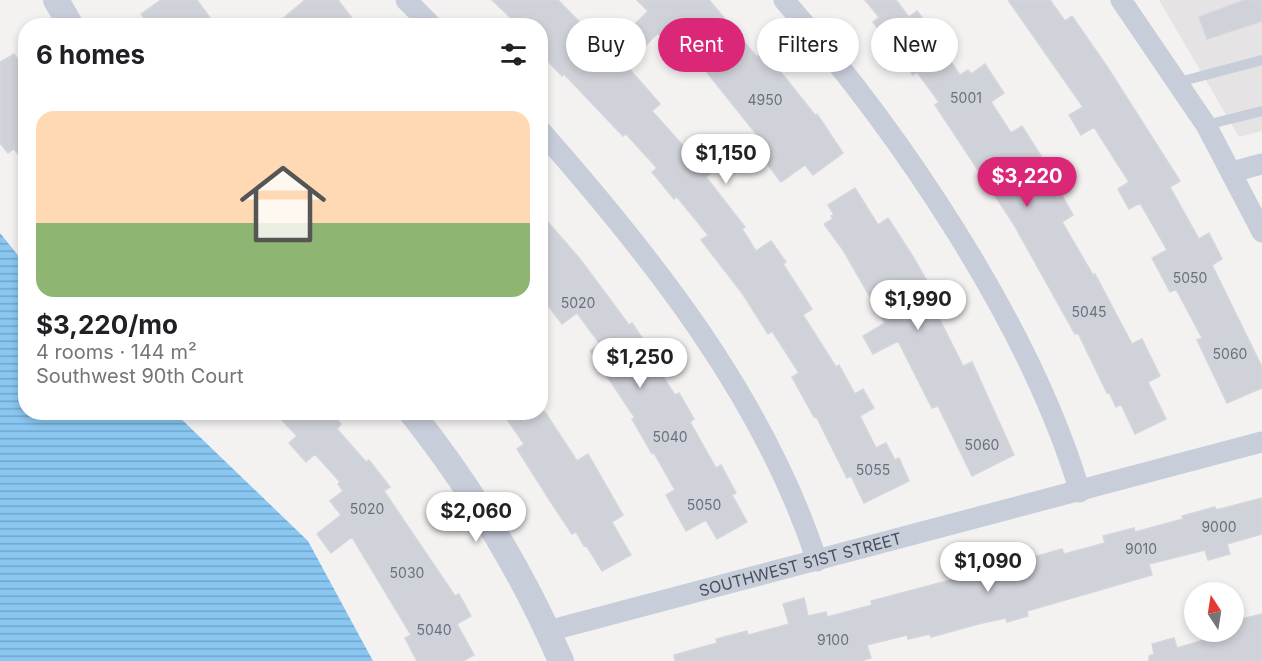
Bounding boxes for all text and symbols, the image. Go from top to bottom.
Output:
chip: Buy [566,18,646,72]
chip: Rent [658,18,745,72]
chip: Filters [757,18,859,72]
chip: New [871,18,958,72]
icon: filters [497,38,530,71]
text: 6 homes [36,39,145,70]
house number: 5001 [950,89,982,106]
house number: 4950 [747,91,783,108]
pin: $1,150 [677,134,775,185]
text: $1,150 [695,141,757,165]
icon: home [229,150,337,258]
pin: $3,220 [978,157,1076,208]
text: $3,220 [992,164,1062,188]
house number: 5050 [1173,269,1207,286]
pin: $1,990 [869,280,967,331]
text: $1,990 [884,287,952,311]
house number: 5020 [561,294,595,311]
house number: 5045 [1072,303,1106,320]
text: $3,220/mo [36,309,178,340]
pin: $1,250 [591,338,689,389]
text: 4 rooms · 144 m² [36,340,197,364]
text: $1,250 [606,345,674,369]
house number: 5060 [1213,345,1247,362]
text: Southwest 90th Court [36,364,244,388]
house number: 5040 [652,428,688,445]
house number: 5060 [965,436,999,453]
house number: 5055 [856,461,890,478]
pin: $2,060 [427,492,525,543]
house number: 5050 [687,496,721,513]
text: $2,060 [440,499,512,523]
house number: 5020 [350,500,384,517]
house number: 9000 [1201,518,1237,535]
street label: SOUTHWEST 51ST STREET [697,528,904,601]
house number: 9010 [1125,540,1157,557]
pin: $1,090 [939,542,1037,593]
text: $1,090 [954,549,1022,573]
house number: 5030 [390,564,424,581]
north arrow [1184,582,1244,642]
map controls [1184,582,1244,642]
house number: 5040 [416,621,452,638]
house number: 9100 [817,631,849,648]

